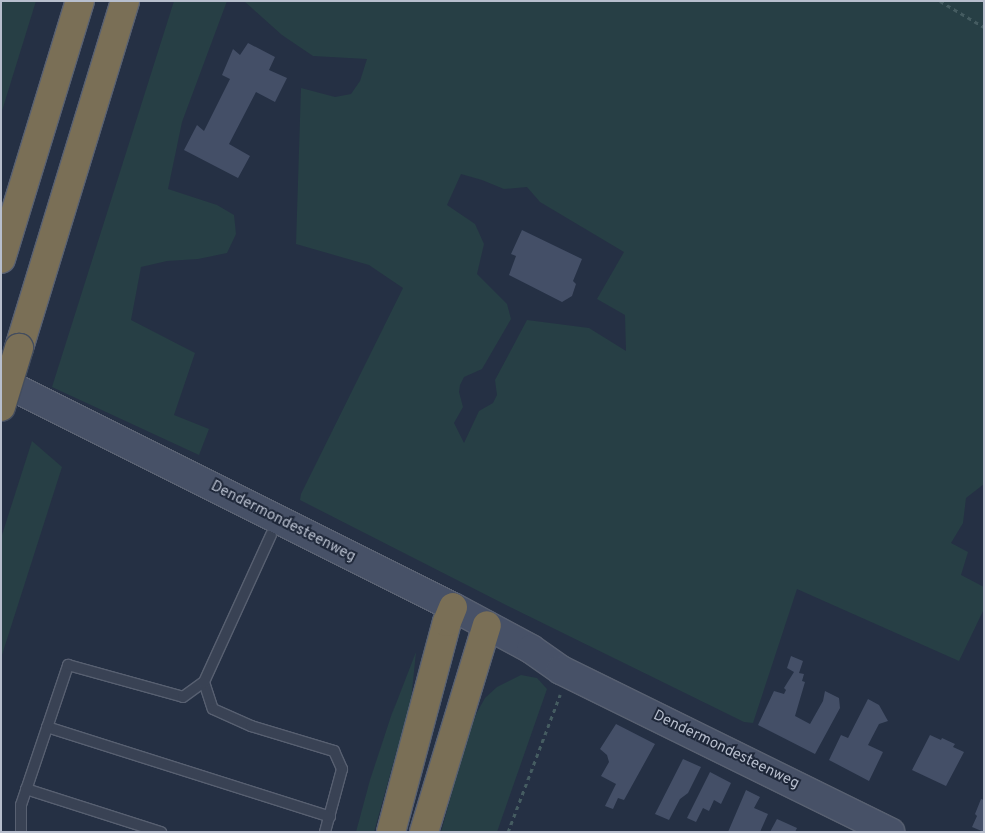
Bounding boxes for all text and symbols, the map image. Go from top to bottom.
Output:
street label: Dendermondesteenweg [208,478,358,566]
street label: Dendermondesteenweg [650,707,802,793]

